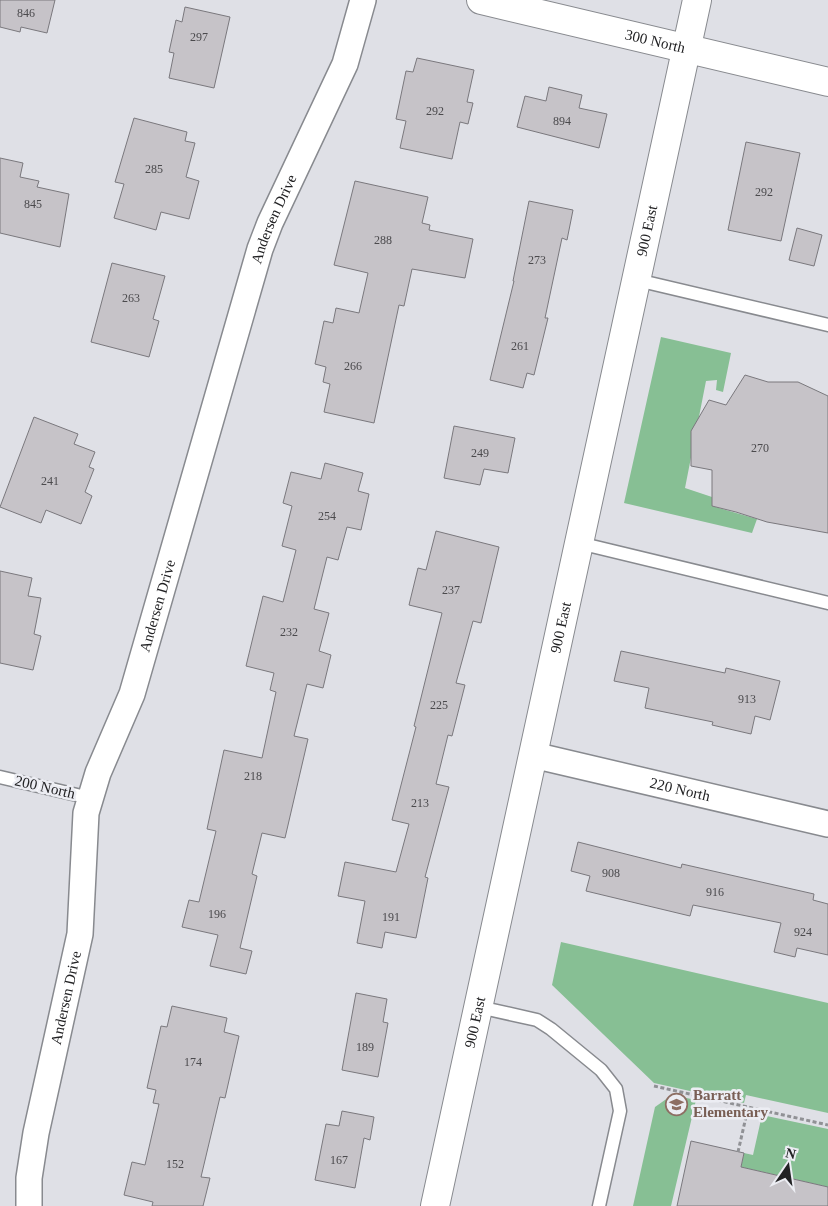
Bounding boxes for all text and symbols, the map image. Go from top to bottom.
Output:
house number: 846 [17,6,35,20]
street label: 300 North [624,26,687,56]
house number: 297 [190,30,208,44]
house number: 292 [426,104,444,118]
house number: 894 [553,114,571,128]
house number: 285 [145,162,163,176]
street label: Andersen Drive [248,172,300,266]
house number: 292 [755,185,773,199]
house number: 845 [24,197,42,211]
street label: 900 East [634,203,660,258]
house number: 288 [374,233,392,247]
house number: 273 [528,253,546,267]
house number: 263 [122,291,140,305]
house number: 261 [511,339,529,353]
house number: 266 [344,359,362,373]
house number: 270 [751,441,769,455]
house number: 249 [471,446,489,460]
house number: 241 [41,474,59,488]
house number: 254 [318,509,336,523]
street label: Andersen Drive [136,557,178,654]
house number: 237 [442,583,460,597]
street label: 900 East [547,600,574,655]
house number: 232 [280,625,298,639]
house number: 913 [738,692,756,706]
house number: 225 [430,698,448,712]
house number: 218 [244,769,262,783]
street label: 200 North [13,772,77,802]
street label: 220 North [648,775,712,804]
house number: 213 [411,796,429,810]
house number: 908 [602,866,620,880]
house number: 916 [706,885,724,899]
house number: 196 [208,907,226,921]
house number: 191 [382,910,400,924]
house number: 924 [794,925,812,939]
street label: Andersen Drive [48,949,84,1046]
street label: 900 East [462,994,488,1049]
house number: 189 [356,1040,374,1054]
house number: 174 [184,1055,202,1069]
place label: Barratt Elementary [693,1087,768,1120]
school or university icon: Barratt Elementary [665,1092,689,1116]
north arrow [763,1141,813,1191]
text: N [784,1145,797,1162]
house number: 167 [330,1153,348,1167]
house number: 152 [166,1157,184,1171]

